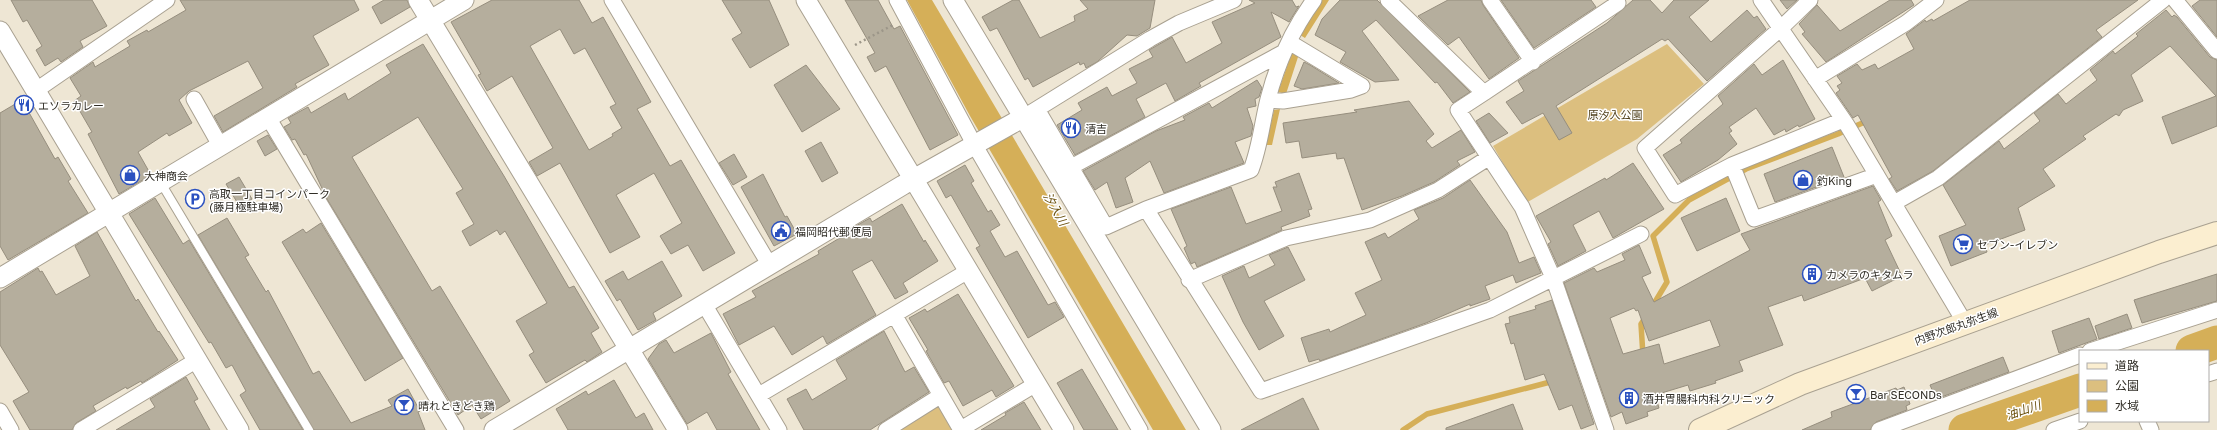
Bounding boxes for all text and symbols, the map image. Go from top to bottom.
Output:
restaurant icon: エソラカレー [13,94,35,116]
place label: エソラカレー [38,99,104,112]
park label: 原汐入公園 [1588,108,1643,121]
restaurant icon: 清吉 [1060,117,1082,139]
place label: 清吉 [1085,122,1107,135]
shop icon: 大神商会 [119,164,141,186]
place label: 大神商会 [144,169,188,182]
shop icon: 釣King [1792,169,1814,191]
place label: 釣King [1817,174,1852,187]
place label: 高取一丁目コインパーク (藤月極駐車場) [209,187,330,213]
parking icon: 高取一丁目コインパーク (藤月極駐車場) [184,188,206,210]
water label: 汐入川 [1041,190,1072,230]
public building icon: 福岡昭代郵便局 [770,220,792,242]
place label: 福岡昭代郵便局 [795,225,872,238]
supermarket icon: セブン-イレブン [1952,233,1974,255]
place label: セブン-イレブン [1977,238,2058,251]
building icon: カメラのキタムラ [1801,263,1823,285]
place label: カメラのキタムラ [1826,268,1913,281]
street label: 内野次郎丸弥生線 [1912,305,2000,347]
legend [2079,350,2209,422]
text: 道路 [2115,358,2139,373]
text: 公園 [2115,378,2139,393]
bar icon: Bar SECONDs [1845,383,1867,405]
building icon: 酒井胃腸科内科クリニック [1618,387,1640,409]
place label: Bar SECONDs [1870,388,1942,401]
place label: 酒井胃腸科内科クリニック [1643,392,1775,405]
bar icon: 晴れときどき鶏 [393,394,415,416]
water label: 油山川 [2004,396,2044,423]
text: 水域 [2115,398,2139,413]
place label: 晴れときどき鶏 [418,399,495,412]

